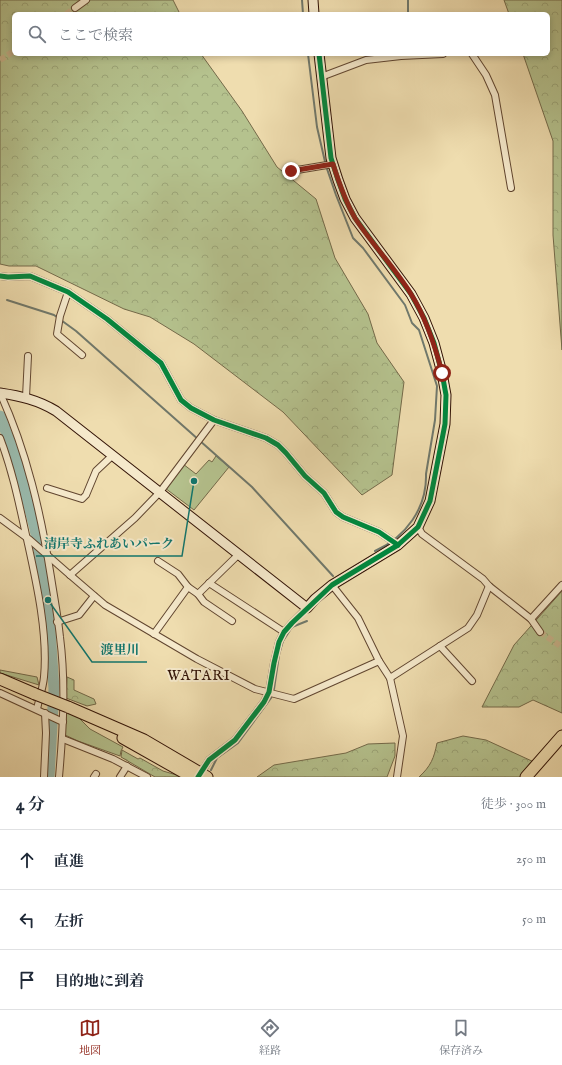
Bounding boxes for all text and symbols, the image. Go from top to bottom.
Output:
search box [12,12,550,56]
icon: search [26,23,48,45]
text: ここで検索 [58,26,133,45]
route end [282,162,300,180]
route start [433,364,451,382]
callout: 清岸寺ふれあいパーク [36,531,182,556]
text: 清岸寺ふれあいパーク [44,536,174,553]
callout: 渡里川 [92,637,147,662]
text: 渡里川 [100,642,140,659]
district label: WATARI [167,667,231,685]
text: 4 分 [16,795,45,816]
text: 徒歩 · 300 m [481,796,546,813]
icon: ahead [16,849,38,871]
text: 250 m [516,851,546,868]
text: 直進 [54,852,84,871]
icon: left [16,909,38,931]
text: 50 m [522,911,546,928]
text: 左折 [54,912,84,931]
icon: arrive [16,969,38,991]
text: 目的地に到着 [54,972,144,991]
tab: 地図 [79,1017,101,1058]
tab: 経路 [259,1017,281,1058]
tab: 保存済み [439,1017,483,1058]

